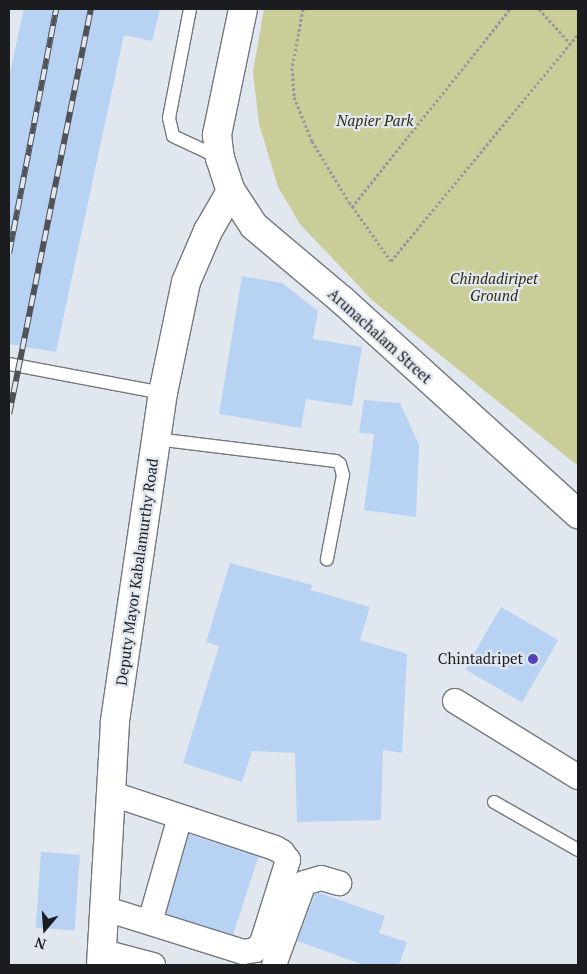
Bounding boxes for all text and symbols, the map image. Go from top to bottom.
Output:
park label: Napier Park [337,112,413,130]
park label: Chindadiripet Ground [450,269,538,304]
street label: Arunachalam Street [324,285,436,387]
street label: Deputy Mayor Kabalamurthy Road [112,457,162,687]
place label: Chintadripet [438,650,523,668]
marker: Chintadripet [527,653,539,665]
north arrow [20,904,70,954]
text: N [32,933,48,954]

